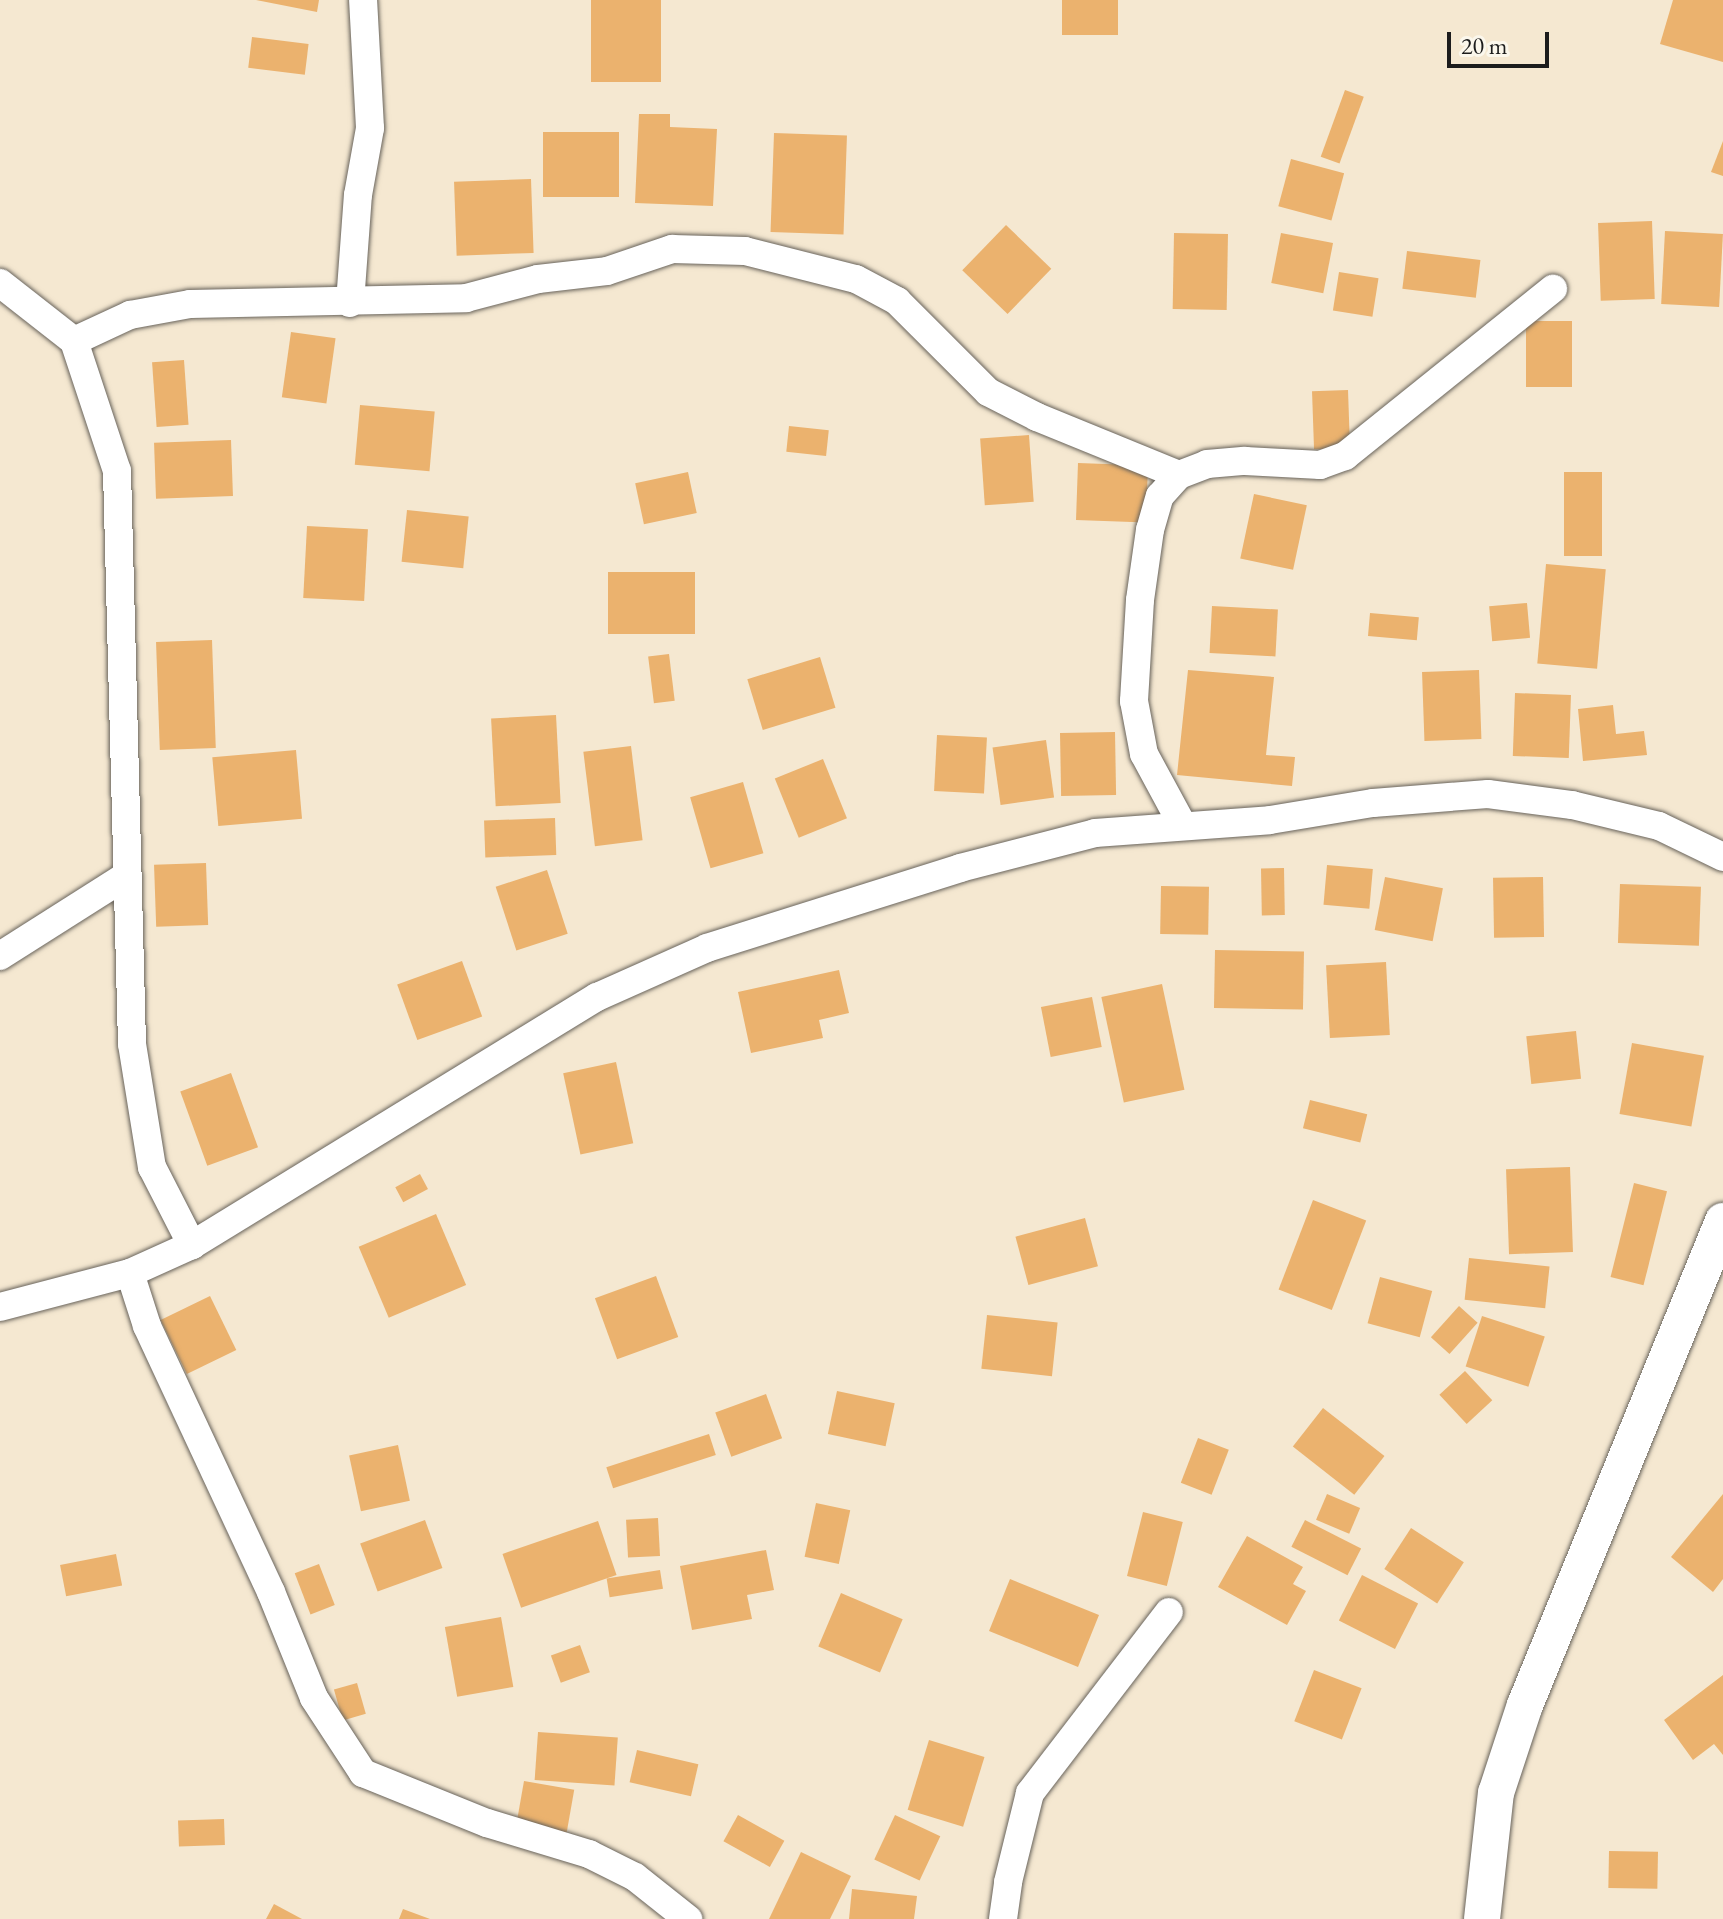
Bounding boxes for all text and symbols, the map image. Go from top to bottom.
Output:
scale bar [1451,16,1553,66]
text: 20 m [1461,30,1508,61]

